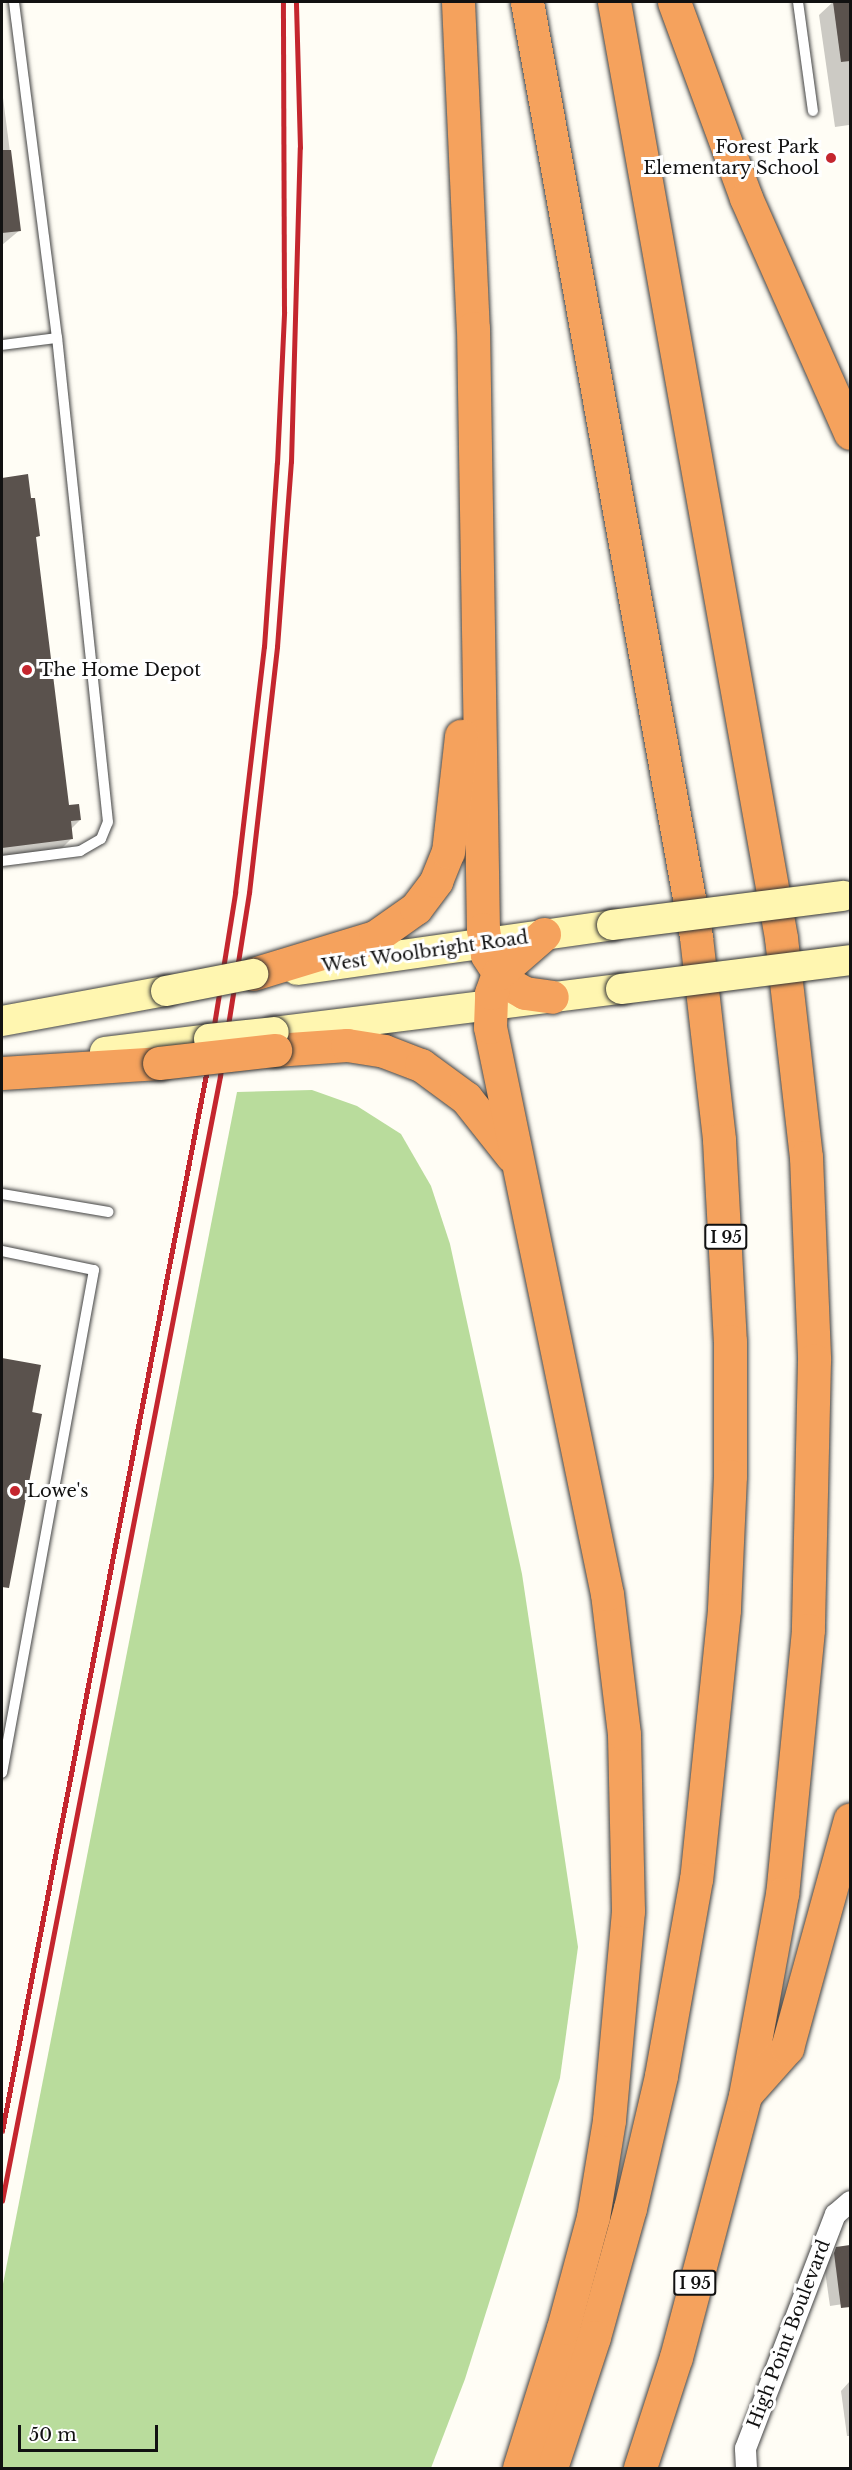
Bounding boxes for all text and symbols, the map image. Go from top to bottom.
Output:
place label: Forest Park Elementary School [643,137,819,180]
marker: Forest Park Elementary School [824,151,838,165]
place label: The Home Depot [39,659,201,681]
marker: The Home Depot [20,663,34,677]
street label: West Woolbright Road [320,927,530,977]
road number: I 95 [704,1224,748,1250]
place label: Lowe's [27,1480,88,1502]
marker: Lowe's [8,1484,22,1498]
street label: High Point Boulevard [743,2237,835,2431]
road number: I 95 [672,2270,718,2296]
scale bar [21,2413,160,2451]
text: 50 m [29,2424,77,2446]

